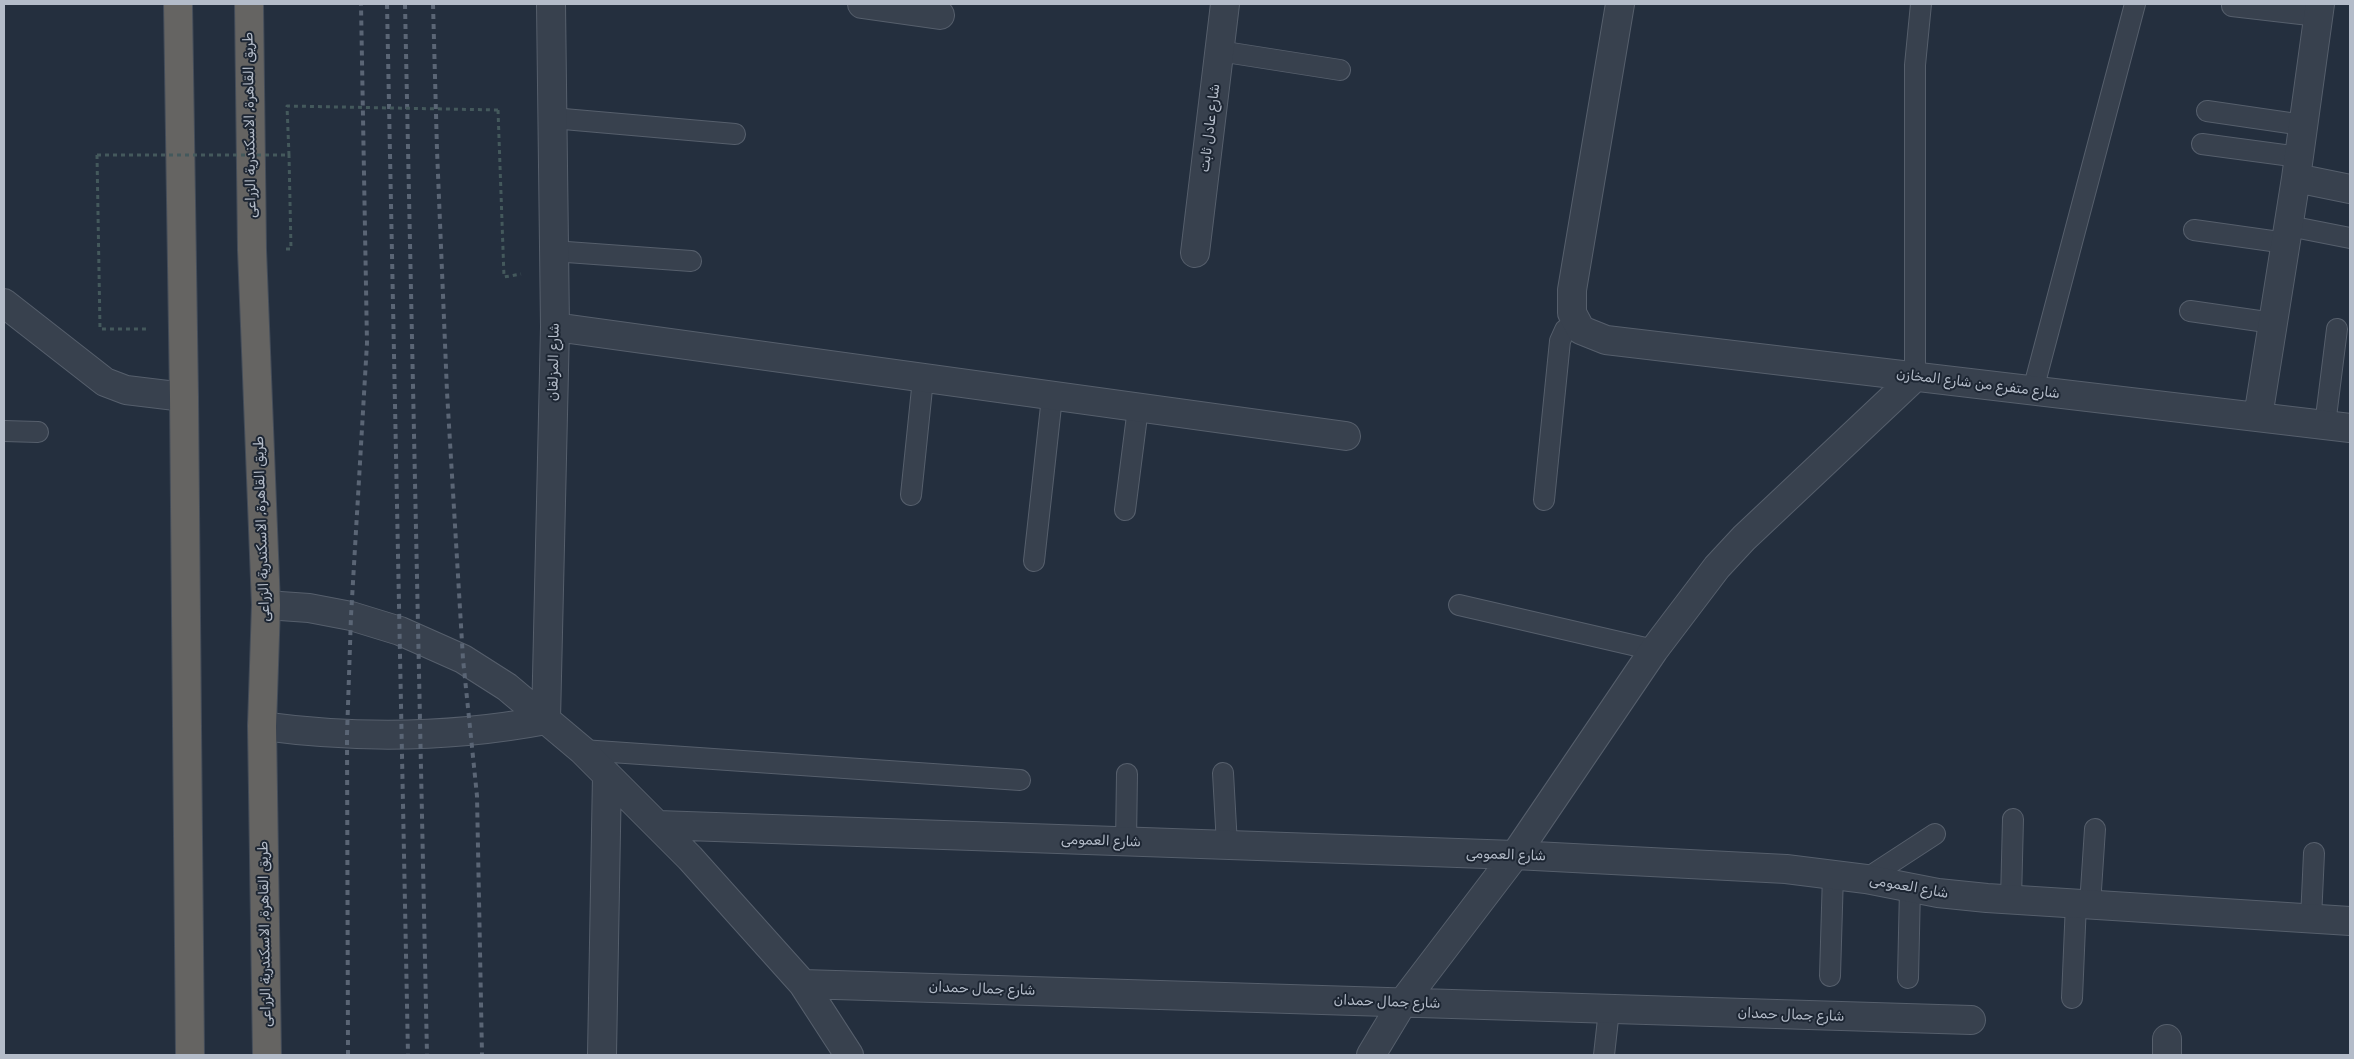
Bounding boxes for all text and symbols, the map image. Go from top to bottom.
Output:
street label: طريق القاهرة, الاسكندرية الزراعى [240,32,260,218]
street label: شارع عادل ثابت [1196,83,1224,173]
street label: شارع المزلقان [545,323,563,401]
street label: شارع متفرع من شارع المخازن [1895,366,2061,402]
street label: طريق القاهرة, الاسكندرية الزراعى [250,436,274,622]
street label: شارع العمومى [1061,831,1141,851]
street label: طريق القاهرة, الاسكندرية الزراعى [255,841,275,1027]
street label: شارع العمومى [1466,845,1546,865]
street label: شارع العمومى [1868,872,1950,902]
street label: شارع جمال حمدان [928,979,1036,999]
street label: شارع جمال حمدان [1333,992,1441,1012]
street label: شارع جمال حمدان [1737,1005,1845,1025]

